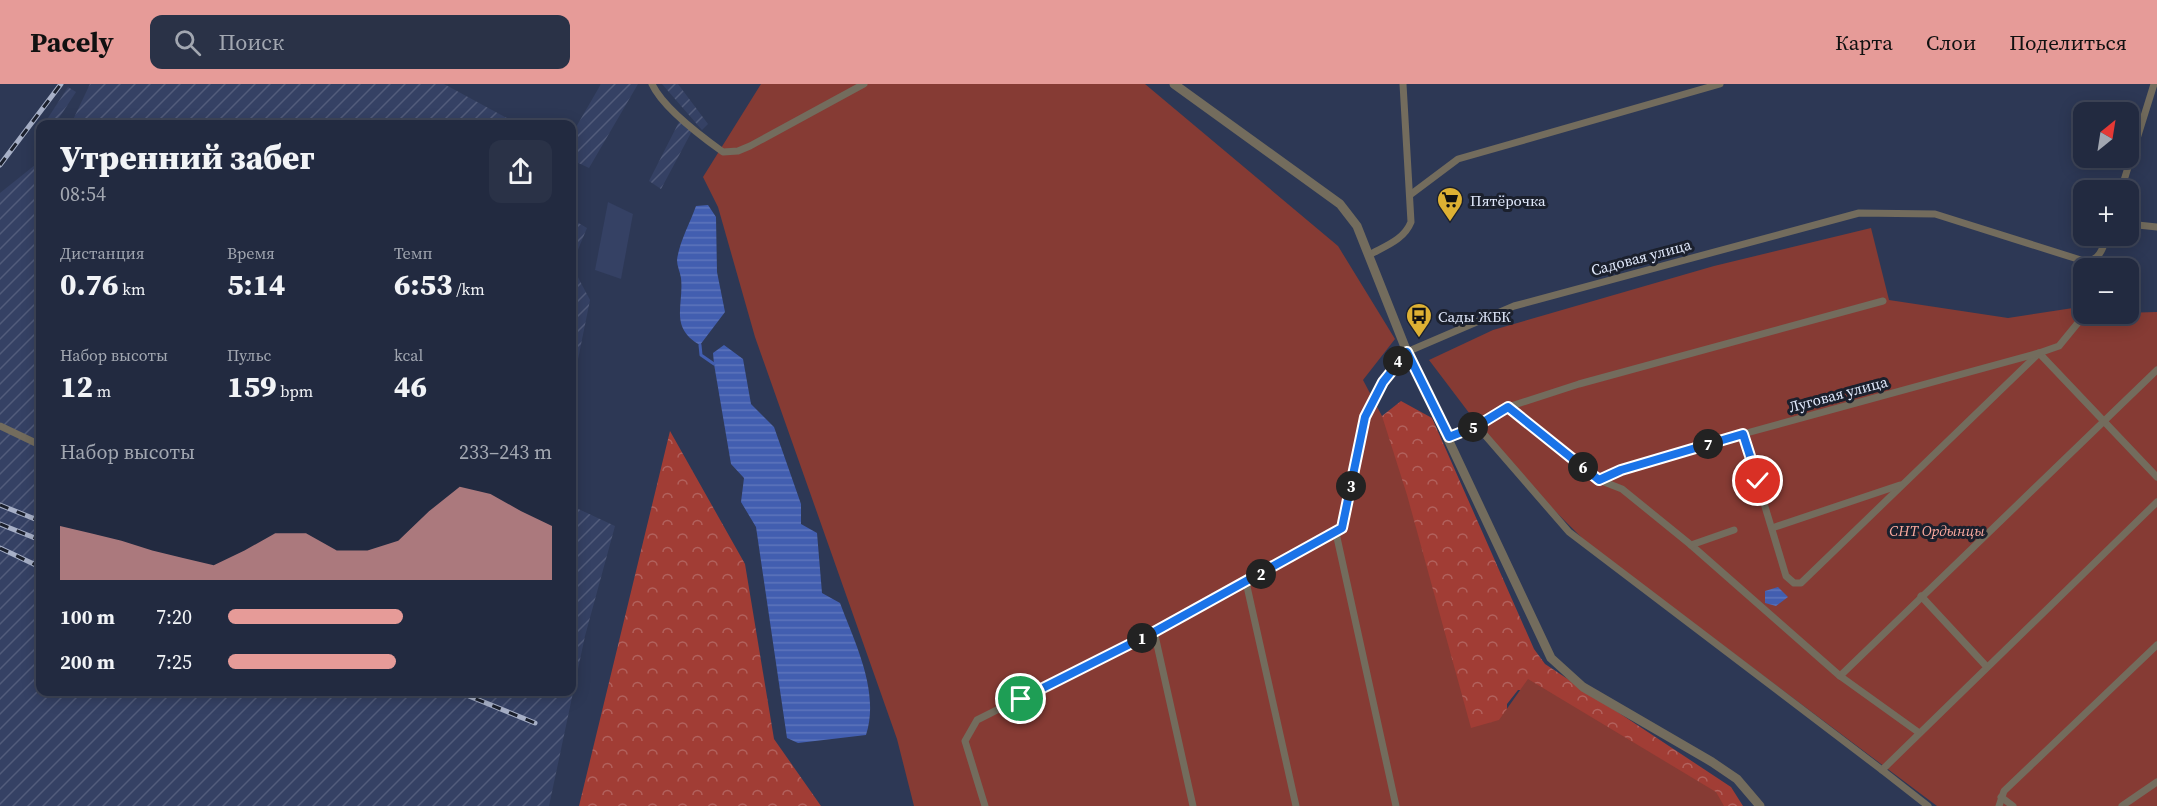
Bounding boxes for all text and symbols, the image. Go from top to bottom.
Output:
search box [150,15,570,69]
text: Pacely [30,23,114,61]
icon: search [171,26,204,59]
text: Поиск [219,27,284,57]
text: Карта [1835,28,1893,57]
text: Слои [1926,28,1976,57]
text: Поделиться [2009,28,2127,57]
north arrow [2073,102,2139,168]
map controls [2073,102,2139,324]
text: Утренний забег [60,135,315,180]
button: share [489,140,552,203]
text: 08:54 [60,180,106,208]
button: + [2073,180,2139,246]
supermarket icon: Пятёрочка [1435,185,1465,223]
place label: Пятёрочка [1470,190,1546,211]
street label: Садовая улица [1589,233,1694,280]
text: Дистанция [60,242,144,264]
text: Время [227,242,275,264]
text: Темп [394,242,433,264]
button: − [2073,258,2139,324]
text: 0.76 [60,264,119,305]
text: 5:14 [227,264,286,305]
text: 6:53 [394,264,453,305]
text: km [119,278,146,300]
text: /km [453,278,485,300]
bus stop icon: Сады ЖБК [1404,301,1434,339]
place label: Сады ЖБК [1438,306,1511,327]
text: Набор высоты [60,344,168,366]
text: Пульс [227,344,271,366]
text: kcal [394,344,423,366]
pin: 4 [1383,346,1413,376]
text: 4 [1394,350,1402,372]
text: 12 [60,366,93,407]
text: 159 [227,366,277,407]
text: 46 [394,366,427,407]
street label: Луговая улица [1786,371,1890,417]
text: m [93,380,111,402]
text: bpm [277,380,313,402]
pin: 5 [1458,412,1488,442]
text: 5 [1469,416,1477,438]
pin: 7 [1693,429,1723,459]
text: 7 [1704,433,1712,455]
text: Набор высоты [60,438,195,466]
text: 233–243 m [459,438,552,466]
pin: 6 [1568,452,1598,482]
pin [1732,455,1783,506]
text: 6 [1579,456,1587,478]
icon: check [1741,464,1774,497]
pin: 3 [1336,471,1366,501]
text: 3 [1347,475,1355,497]
park label: СНТ Ордынцы [1889,520,1985,541]
pin: 2 [1246,559,1276,589]
text: 2 [1257,563,1265,585]
text: 100 m [60,603,115,631]
text: 7:20 [156,603,192,631]
pin: 1 [1127,623,1157,653]
text: 1 [1138,627,1146,649]
text: 200 m [60,648,115,676]
text: 7:25 [156,648,192,676]
pin [995,673,1046,724]
icon: arrive [1004,682,1037,715]

